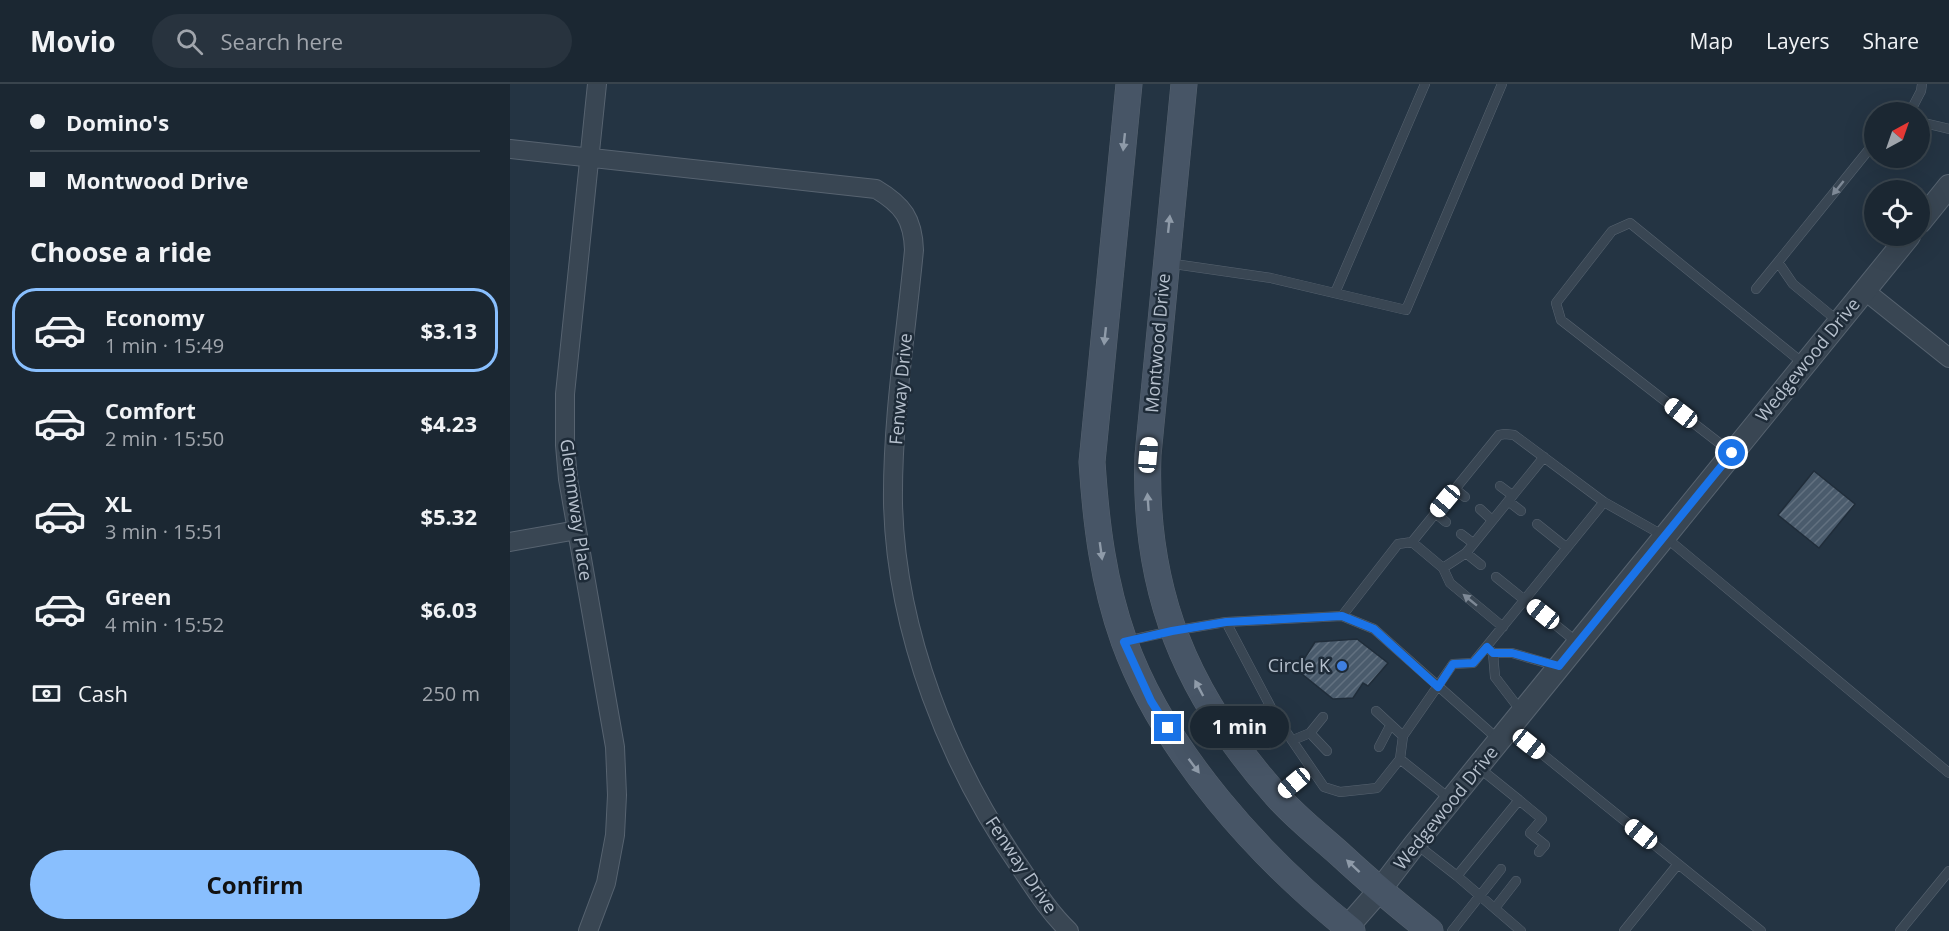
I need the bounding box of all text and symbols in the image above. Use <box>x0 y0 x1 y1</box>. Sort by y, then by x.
search box <box>152 14 572 68</box>
text: Movio <box>30 22 116 60</box>
icon: search <box>173 25 206 58</box>
text: Search here <box>221 26 343 56</box>
text: Map <box>1690 27 1733 55</box>
text: Layers <box>1766 27 1830 55</box>
text: Share <box>1863 27 1919 55</box>
north arrow <box>1864 102 1930 168</box>
map controls <box>1864 102 1930 246</box>
text: Domino's <box>66 107 169 137</box>
one-way arrow <box>1119 133 1129 152</box>
text: Montwood Drive <box>66 165 249 195</box>
one-way arrow <box>1832 180 1845 195</box>
button: locate <box>1864 180 1930 246</box>
one-way arrow <box>1164 215 1174 234</box>
text: Choose a ride <box>30 233 212 270</box>
street label: Montwood Drive <box>1139 272 1175 414</box>
street label: Wedgewood Drive <box>1750 292 1865 426</box>
text: Economy <box>105 302 204 332</box>
icon: car <box>33 303 87 357</box>
text: $3.13 <box>420 315 477 345</box>
one-way arrow <box>1100 327 1110 346</box>
text: 1 min · 15:49 <box>105 332 224 359</box>
street label: Fenway Drive <box>883 332 917 446</box>
text: Comfort <box>105 395 196 425</box>
car <box>1661 395 1701 431</box>
icon: car <box>33 396 87 450</box>
text: $4.23 <box>420 408 477 438</box>
text: 2 min · 15:50 <box>105 425 224 452</box>
car <box>1137 436 1159 474</box>
street label: Glemmway Place <box>555 437 599 582</box>
route start <box>1718 439 1745 466</box>
car <box>1427 481 1463 521</box>
text: XL <box>105 488 132 518</box>
icon: car <box>33 489 87 543</box>
one-way arrow <box>1143 493 1152 512</box>
text: $5.32 <box>420 501 477 531</box>
text: 3 min · 15:51 <box>105 518 224 545</box>
one-way arrow <box>1096 542 1105 561</box>
text: Green <box>105 581 171 611</box>
icon: car <box>33 582 87 636</box>
one-way arrow <box>1462 593 1478 606</box>
text: $6.03 <box>420 594 477 624</box>
car <box>1523 596 1563 632</box>
text: 4 min · 15:52 <box>105 611 224 638</box>
place label: Circle K <box>1268 653 1331 677</box>
marker: Circle K <box>1335 659 1349 673</box>
icon: cash <box>30 677 63 710</box>
text: Cash <box>78 678 128 708</box>
text: 250 m <box>422 680 480 707</box>
one-way arrow <box>1194 680 1204 697</box>
callout: 1 min <box>1189 707 1288 749</box>
text: 1 min <box>1212 713 1267 740</box>
route end <box>1154 714 1181 741</box>
car <box>1509 726 1549 762</box>
street label: Wedgewood Drive <box>1388 740 1503 874</box>
one-way arrow <box>1188 758 1200 774</box>
car <box>1274 765 1314 801</box>
street label: Fenway Drive <box>981 811 1063 918</box>
car <box>1621 816 1661 852</box>
button: Confirm <box>30 850 480 919</box>
one-way arrow <box>1346 860 1361 873</box>

